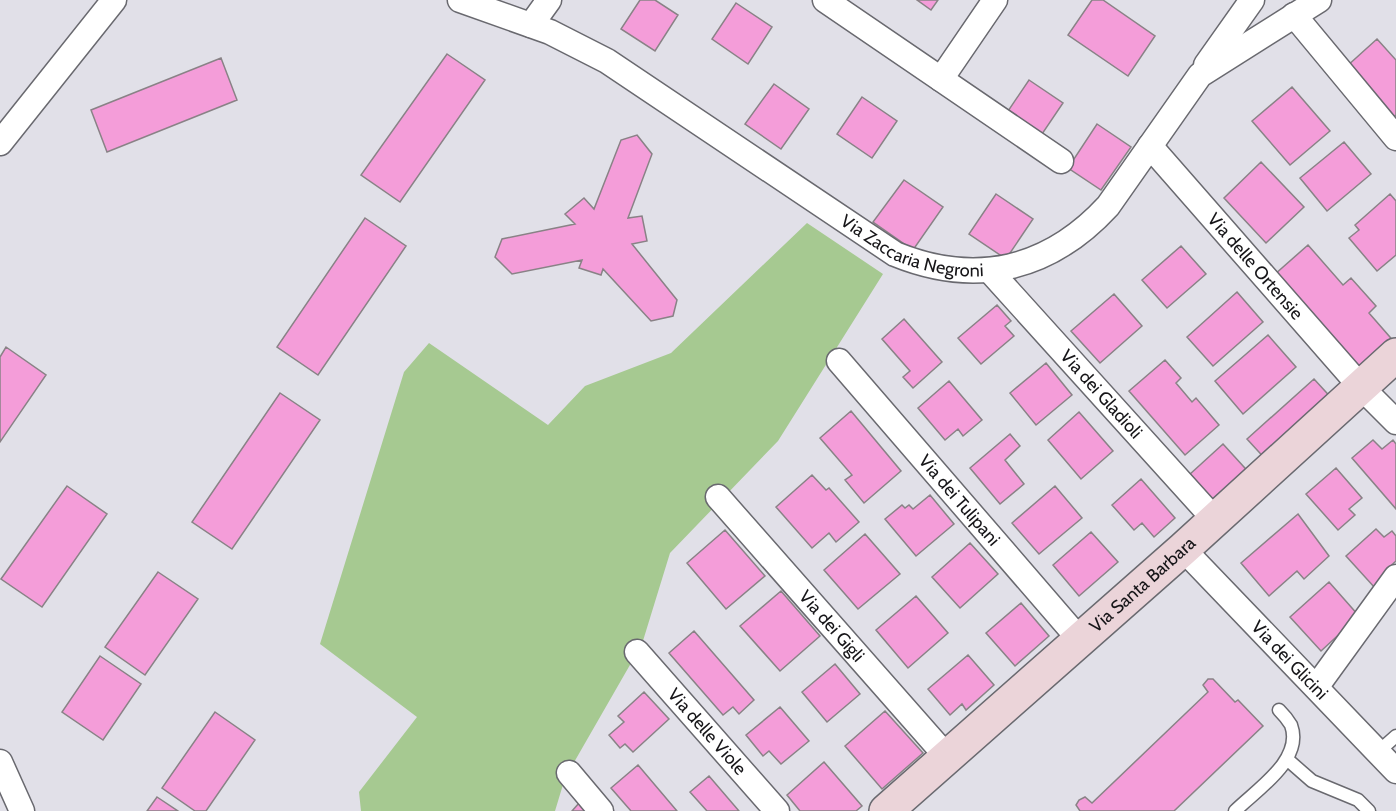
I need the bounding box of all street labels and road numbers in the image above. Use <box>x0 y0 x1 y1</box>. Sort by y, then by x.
street label: Via delle Ortensie <box>1203 209 1308 324</box>
street label: Via Zaccaria Negroni <box>837 210 984 281</box>
street label: Via dei Gladioli <box>1056 345 1147 443</box>
street label: Via dei Tulipani <box>914 450 1005 550</box>
street label: Via Santa Barbara <box>1085 532 1200 637</box>
street label: Via dei Gigli <box>794 586 869 666</box>
street label: Via dei Glicini <box>1247 616 1333 704</box>
street label: Via delle Viole <box>663 684 751 779</box>

